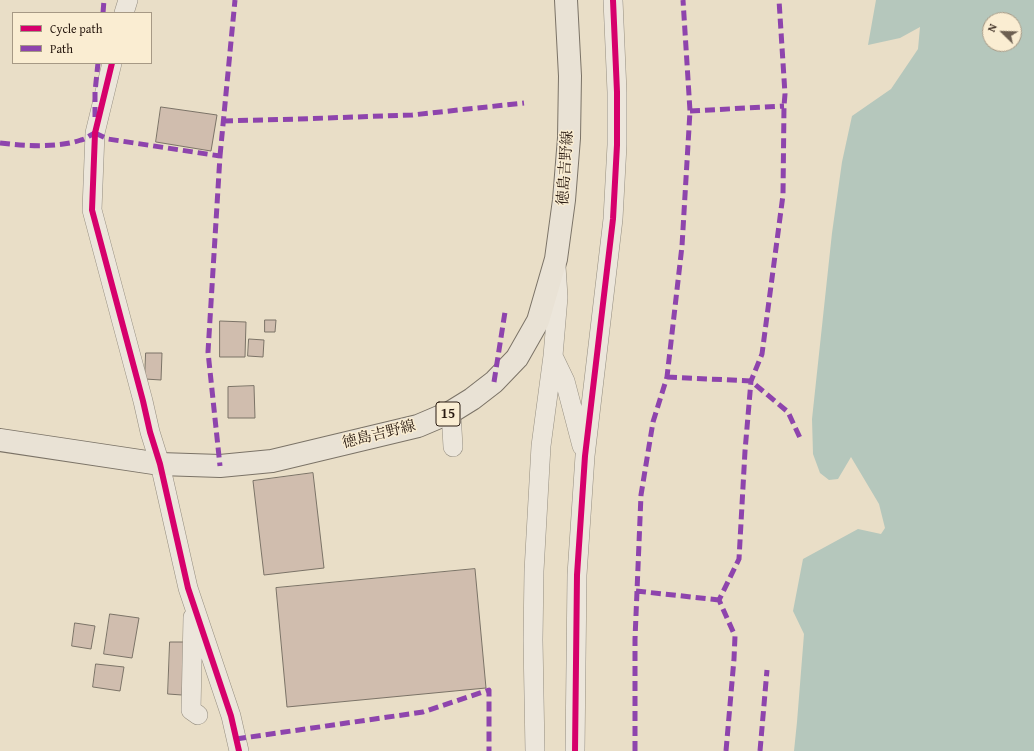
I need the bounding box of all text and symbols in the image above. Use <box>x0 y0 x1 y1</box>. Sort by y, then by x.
legend <box>12 12 152 64</box>
north arrow <box>982 12 1022 52</box>
text: Cycle path <box>50 20 102 37</box>
text: N <box>983 21 1001 34</box>
text: Path <box>50 40 73 57</box>
street label: 徳島吉野線 <box>554 130 578 206</box>
road number: 15 <box>436 402 460 426</box>
street label: 徳島吉野線 <box>340 417 418 453</box>

